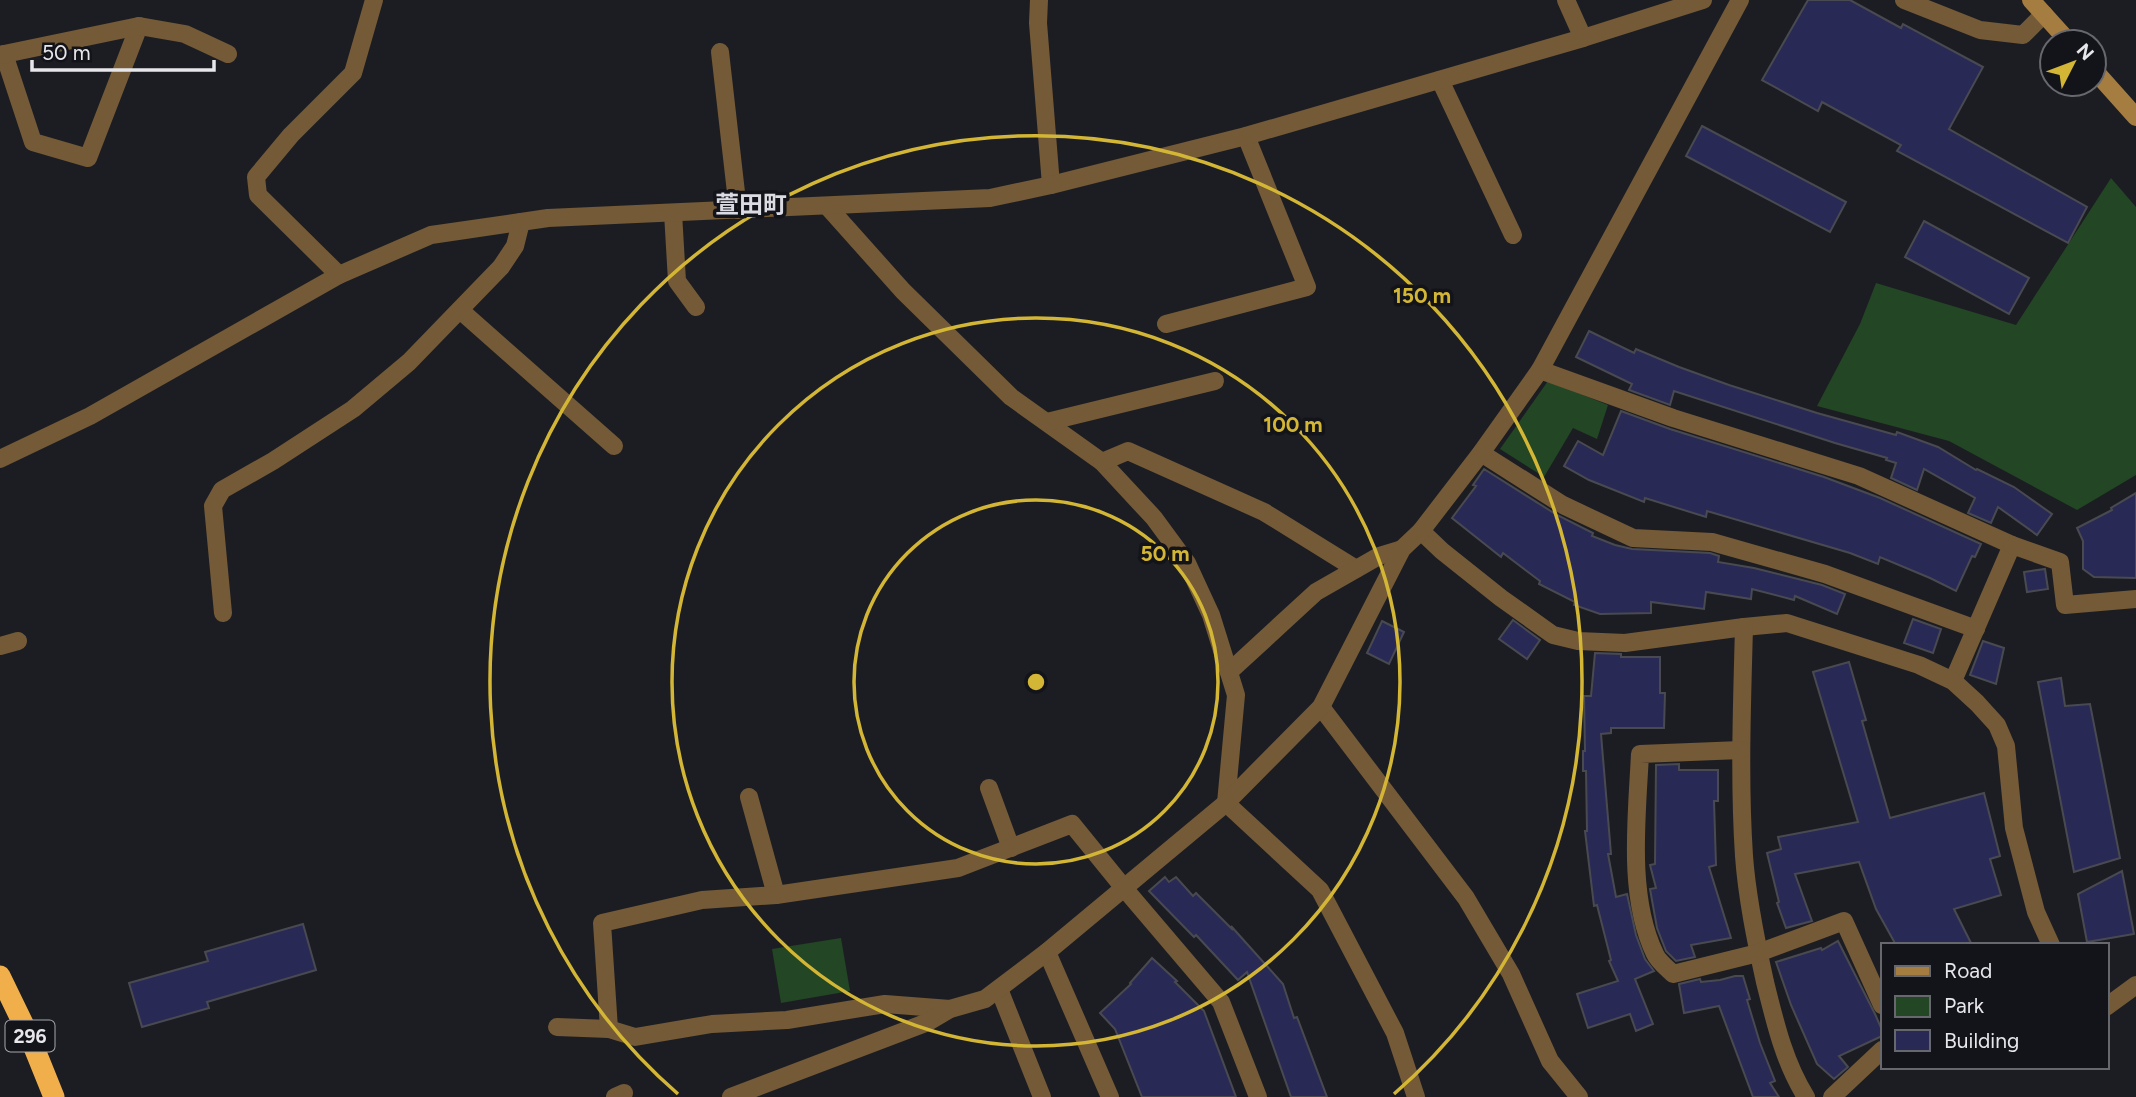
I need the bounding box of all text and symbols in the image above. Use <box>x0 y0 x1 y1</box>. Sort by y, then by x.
scale bar <box>32 28 214 72</box>
north arrow <box>2038 28 2108 98</box>
text: N <box>2072 39 2099 65</box>
text: 50 m <box>42 40 91 65</box>
district label: 萱田町 <box>715 190 787 219</box>
text: 150 m <box>1393 283 1451 308</box>
text: 100 m <box>1263 412 1323 437</box>
text: 50 m <box>1140 541 1190 566</box>
centre of rings <box>1024 670 1048 694</box>
legend <box>1881 943 2108 1069</box>
text: Road <box>1944 958 1992 983</box>
text: Park <box>1944 993 1985 1018</box>
road number: 296 <box>5 1020 54 1052</box>
text: Building <box>1944 1028 2019 1053</box>

